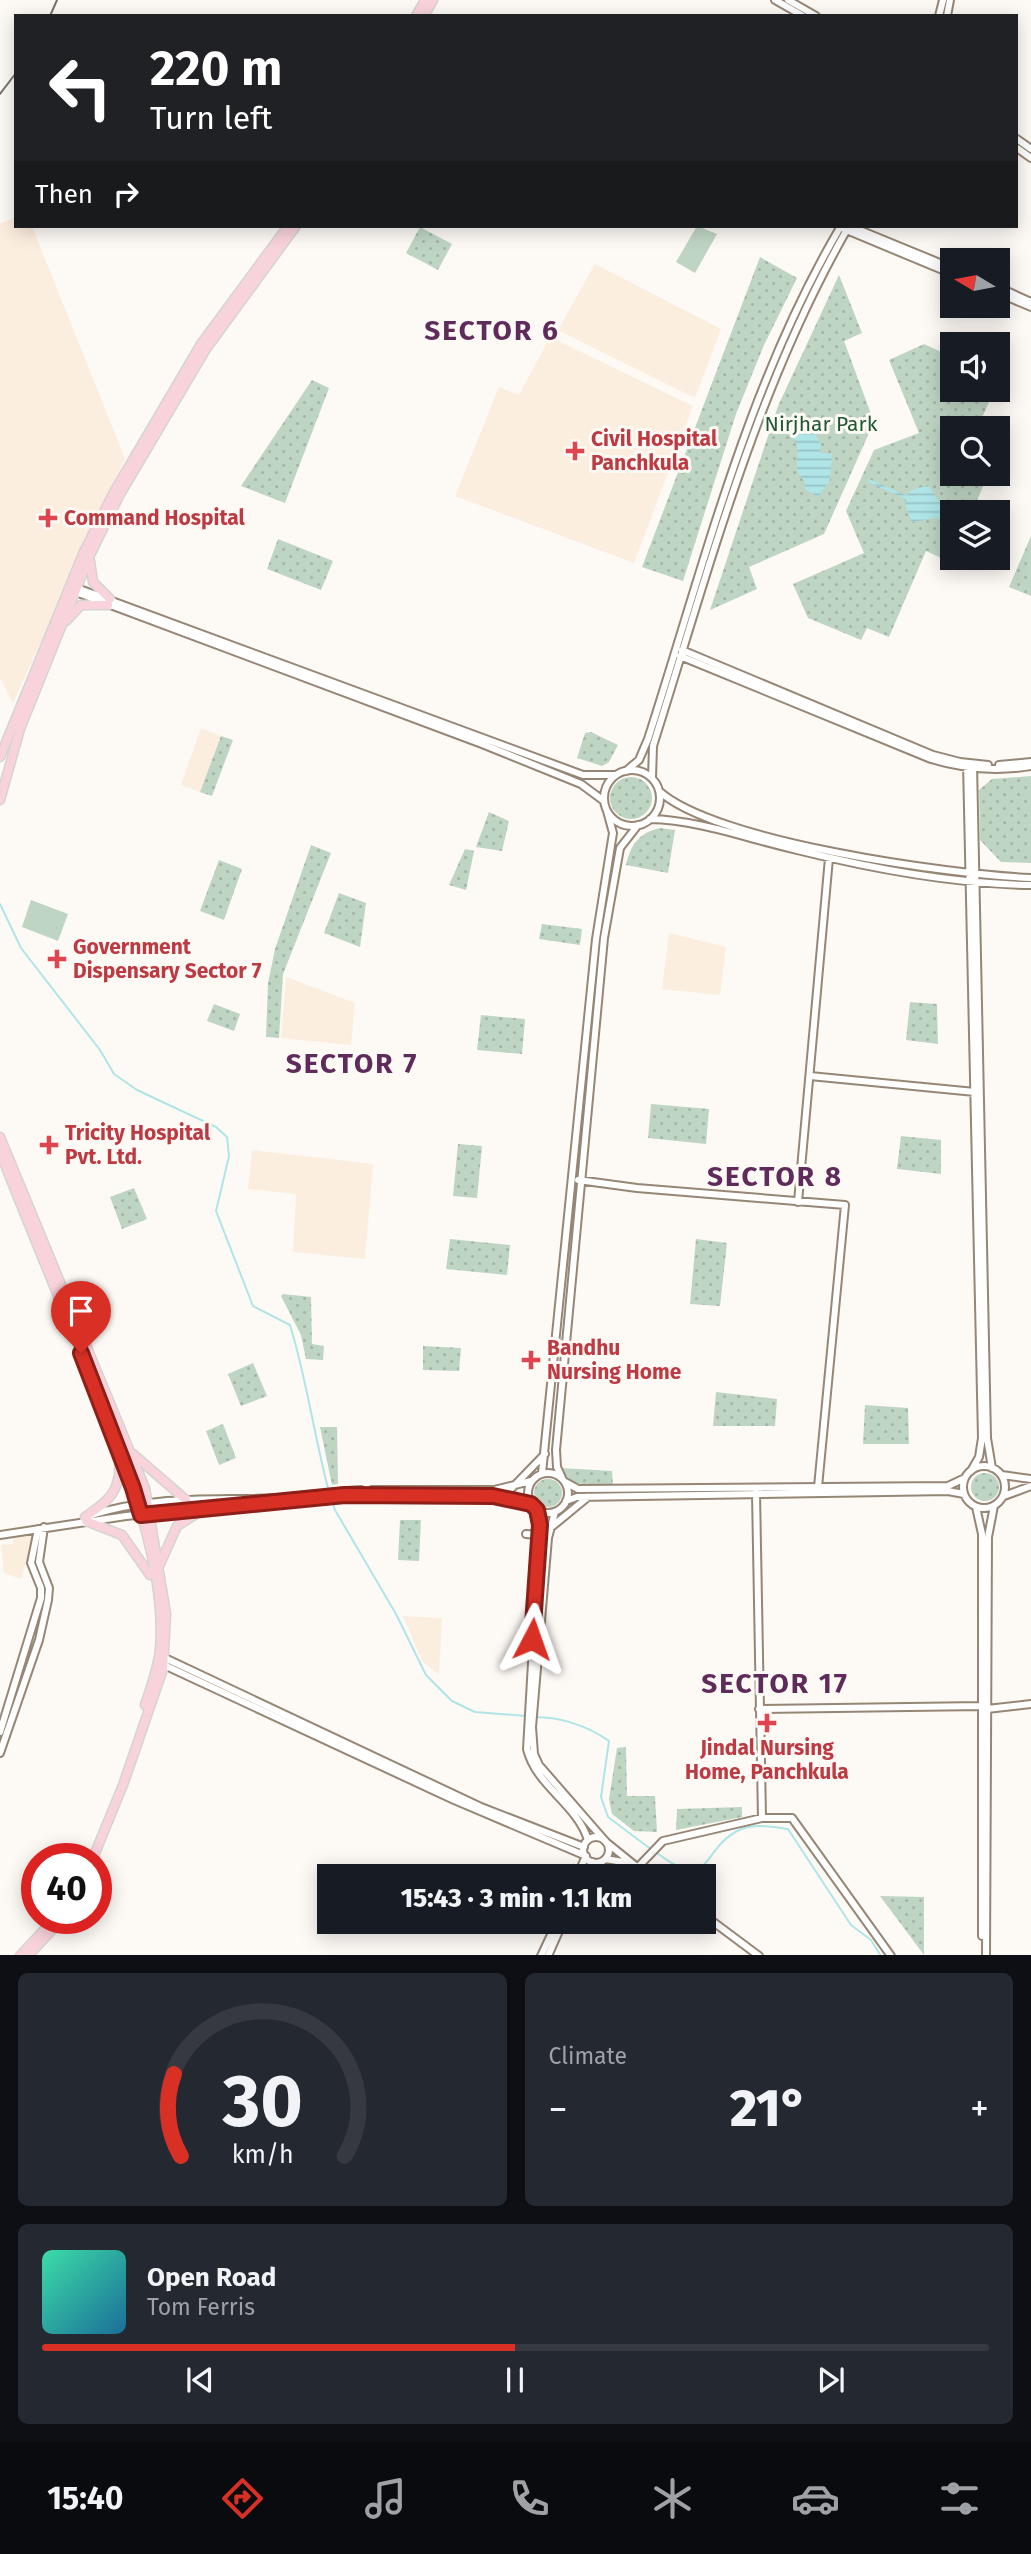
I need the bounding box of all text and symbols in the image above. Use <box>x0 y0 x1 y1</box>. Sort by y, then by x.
text: 220 m <box>150 39 282 98</box>
icon: left <box>35 42 126 133</box>
text: Turn left <box>150 99 272 137</box>
icon: right <box>107 175 145 213</box>
text: Then <box>35 179 93 210</box>
north arrow <box>940 248 1010 318</box>
map controls <box>940 248 1010 570</box>
district label: SECTOR 6 <box>424 314 560 347</box>
button: sound <box>940 332 1010 402</box>
park label: Nirjhar Park <box>765 411 878 437</box>
button: search <box>940 416 1010 486</box>
place label: Civil Hospital Panchkula <box>591 426 718 476</box>
marker: Civil Hospital Panchkula <box>565 441 585 461</box>
button: layers <box>940 500 1010 570</box>
place label: Command Hospital <box>64 505 246 531</box>
marker: Command Hospital <box>38 508 58 528</box>
place label: Government Dispensary Sector 7 <box>73 934 262 984</box>
marker: Government Dispensary Sector 7 <box>47 949 67 969</box>
district label: SECTOR 7 <box>286 1047 418 1080</box>
place label: Tricity Hospital Pvt. Ltd. <box>65 1120 211 1170</box>
marker: Tricity Hospital Pvt. Ltd. <box>39 1135 59 1155</box>
district label: SECTOR 8 <box>707 1160 843 1193</box>
pin <box>51 1281 111 1353</box>
icon: arrive <box>62 1292 100 1330</box>
place label: Bandhu Nursing Home <box>547 1335 682 1385</box>
marker: Bandhu Nursing Home <box>521 1350 541 1370</box>
position arrow <box>495 1602 569 1676</box>
district label: SECTOR 17 <box>701 1667 849 1700</box>
marker: Jindal Nursing Home, Panchkula <box>757 1713 777 1733</box>
place label: Jindal Nursing Home, Panchkula <box>685 1735 849 1785</box>
speed limit sign: 40 <box>21 1843 112 1934</box>
text: 15:43 · 3 min · 1.1 km <box>401 1883 632 1914</box>
text: Climate <box>549 2042 627 2070</box>
text: 30 <box>221 2058 302 2145</box>
text: 21° <box>730 2077 808 2140</box>
text: − <box>549 2086 568 2132</box>
text: + <box>970 2086 989 2132</box>
text: km/h <box>231 2139 293 2169</box>
text: Open Road <box>147 2262 276 2293</box>
text: Tom Ferris <box>147 2293 255 2321</box>
icon: previous <box>181 2361 219 2399</box>
icon: pause <box>496 2361 534 2399</box>
icon: next <box>812 2361 850 2399</box>
icon: directions <box>218 2474 267 2523</box>
icon: music <box>361 2474 410 2523</box>
icon: phone <box>505 2474 554 2523</box>
icon: climate <box>648 2474 697 2523</box>
icon: car <box>791 2474 840 2523</box>
icon: filters <box>935 2474 984 2523</box>
text: 15:40 <box>47 2479 124 2517</box>

